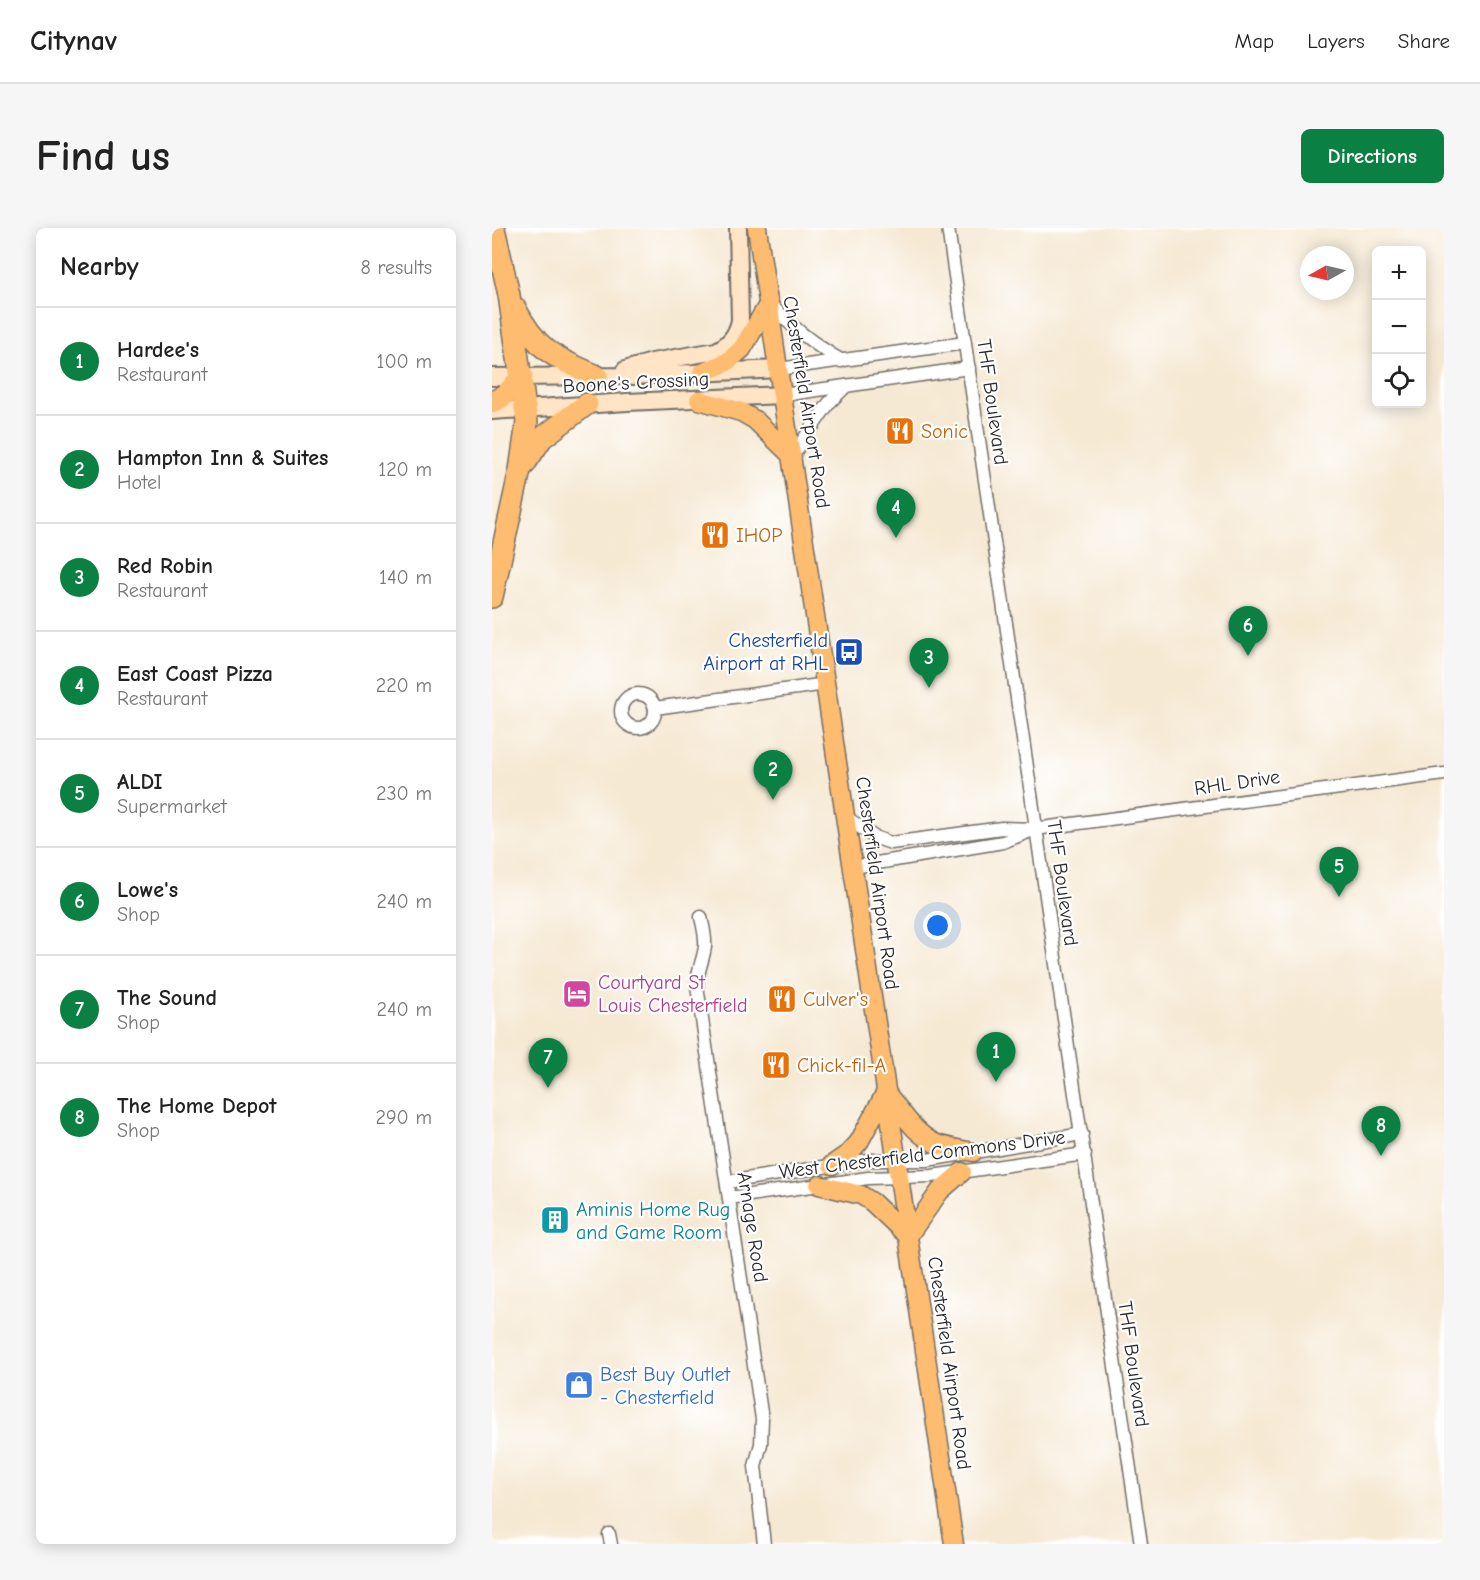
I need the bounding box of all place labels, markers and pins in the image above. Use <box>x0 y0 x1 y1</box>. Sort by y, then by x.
restaurant icon: Sonic <box>884 415 916 447</box>
place label: Sonic <box>921 420 968 443</box>
pin: 4 <box>876 488 916 538</box>
restaurant icon: IHOP <box>699 519 731 551</box>
place label: IHOP <box>736 524 782 547</box>
pin: 6 <box>1228 606 1268 656</box>
place label: Chesterfield Airport at RHL <box>703 629 828 675</box>
bus stop icon: Chesterfield Airport at RHL <box>833 636 865 668</box>
pin: 3 <box>910 638 948 688</box>
pin: 2 <box>754 750 792 800</box>
pin: 5 <box>1320 848 1358 897</box>
place label: Courtyard St Louis Chesterfield <box>598 971 748 1017</box>
hotel icon: Courtyard St Louis Chesterfield <box>561 978 593 1010</box>
restaurant icon: Culver's <box>766 983 798 1015</box>
place label: Culver's <box>803 988 868 1011</box>
pin: 1 <box>976 1032 1016 1082</box>
pin: 7 <box>528 1038 568 1088</box>
restaurant icon: Chick-fil-A <box>760 1049 792 1081</box>
place label: Chick-fil-A <box>797 1054 886 1077</box>
pin: 8 <box>1362 1106 1400 1156</box>
place label: Aminis Home Rug and Game Room <box>576 1198 730 1244</box>
building icon: Aminis Home Rug and Game Room <box>539 1204 571 1236</box>
place label: Best Buy Outlet - Chesterfield <box>600 1363 732 1409</box>
shop icon: Best Buy Outlet - Chesterfield <box>563 1369 595 1401</box>

